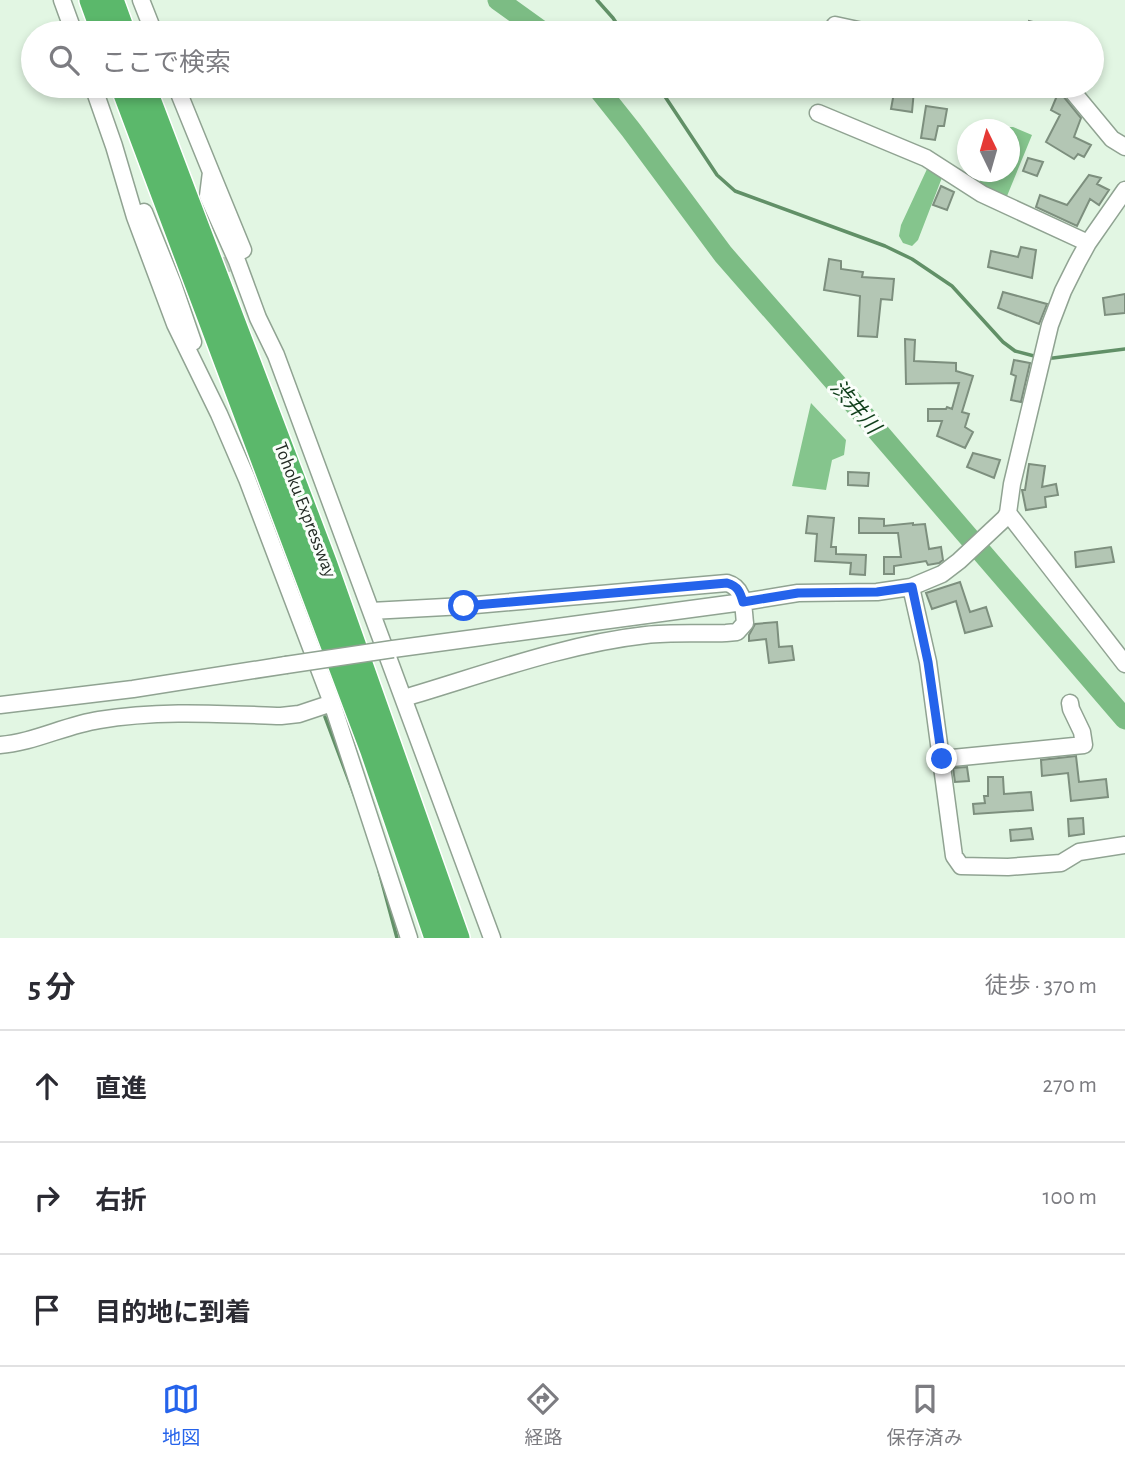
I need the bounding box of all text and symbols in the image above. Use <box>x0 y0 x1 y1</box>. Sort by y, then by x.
search box <box>21 21 1104 98</box>
icon: search <box>45 41 83 79</box>
text: ここで検索 <box>101 50 231 76</box>
north arrow <box>957 119 1020 182</box>
water label: 渋井川 <box>826 376 886 439</box>
street label: Tohoku Expressway <box>270 440 340 580</box>
route start <box>448 590 479 621</box>
route end <box>926 743 957 774</box>
text: 5 分 <box>28 973 76 1003</box>
text: 徒歩 · 370 m <box>985 975 1097 998</box>
icon: ahead <box>28 1067 66 1105</box>
text: 270 m <box>1043 1074 1097 1097</box>
text: 直進 <box>95 1076 147 1102</box>
icon: right <box>28 1179 66 1217</box>
text: 100 m <box>1043 1186 1097 1209</box>
text: 右折 <box>95 1188 147 1214</box>
icon: arrive <box>28 1291 66 1329</box>
text: 目的地に到着 <box>95 1300 251 1326</box>
tab: 地図 <box>162 1380 200 1450</box>
tab: 経路 <box>524 1380 563 1450</box>
tab: 保存済み <box>887 1380 963 1450</box>

